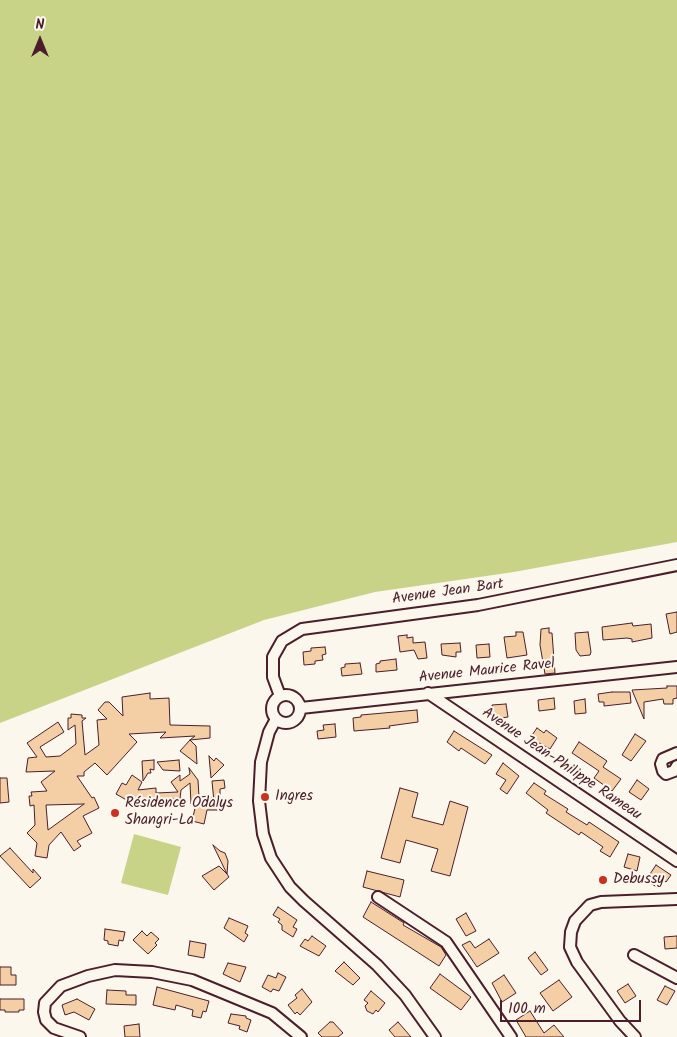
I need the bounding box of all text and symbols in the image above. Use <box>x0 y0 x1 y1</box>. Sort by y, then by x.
text: N <box>36 14 44 36</box>
north arrow <box>15 15 65 65</box>
street label: Avenue Jean Bart <box>391 576 505 610</box>
street label: Avenue Maurice Ravel <box>418 656 556 688</box>
street label: Avenue Jean-Philippe Rameau <box>478 705 644 825</box>
place label: Ingres <box>275 788 313 806</box>
marker: Ingres <box>259 791 271 803</box>
place label: Résidence Odalys Shangri-La <box>125 795 233 830</box>
marker: Résidence Odalys Shangri-La <box>109 807 121 819</box>
place label: Debussy <box>613 871 664 889</box>
marker: Debussy <box>597 874 609 886</box>
scale bar <box>502 990 643 1022</box>
text: 100 m <box>508 997 546 1021</box>

